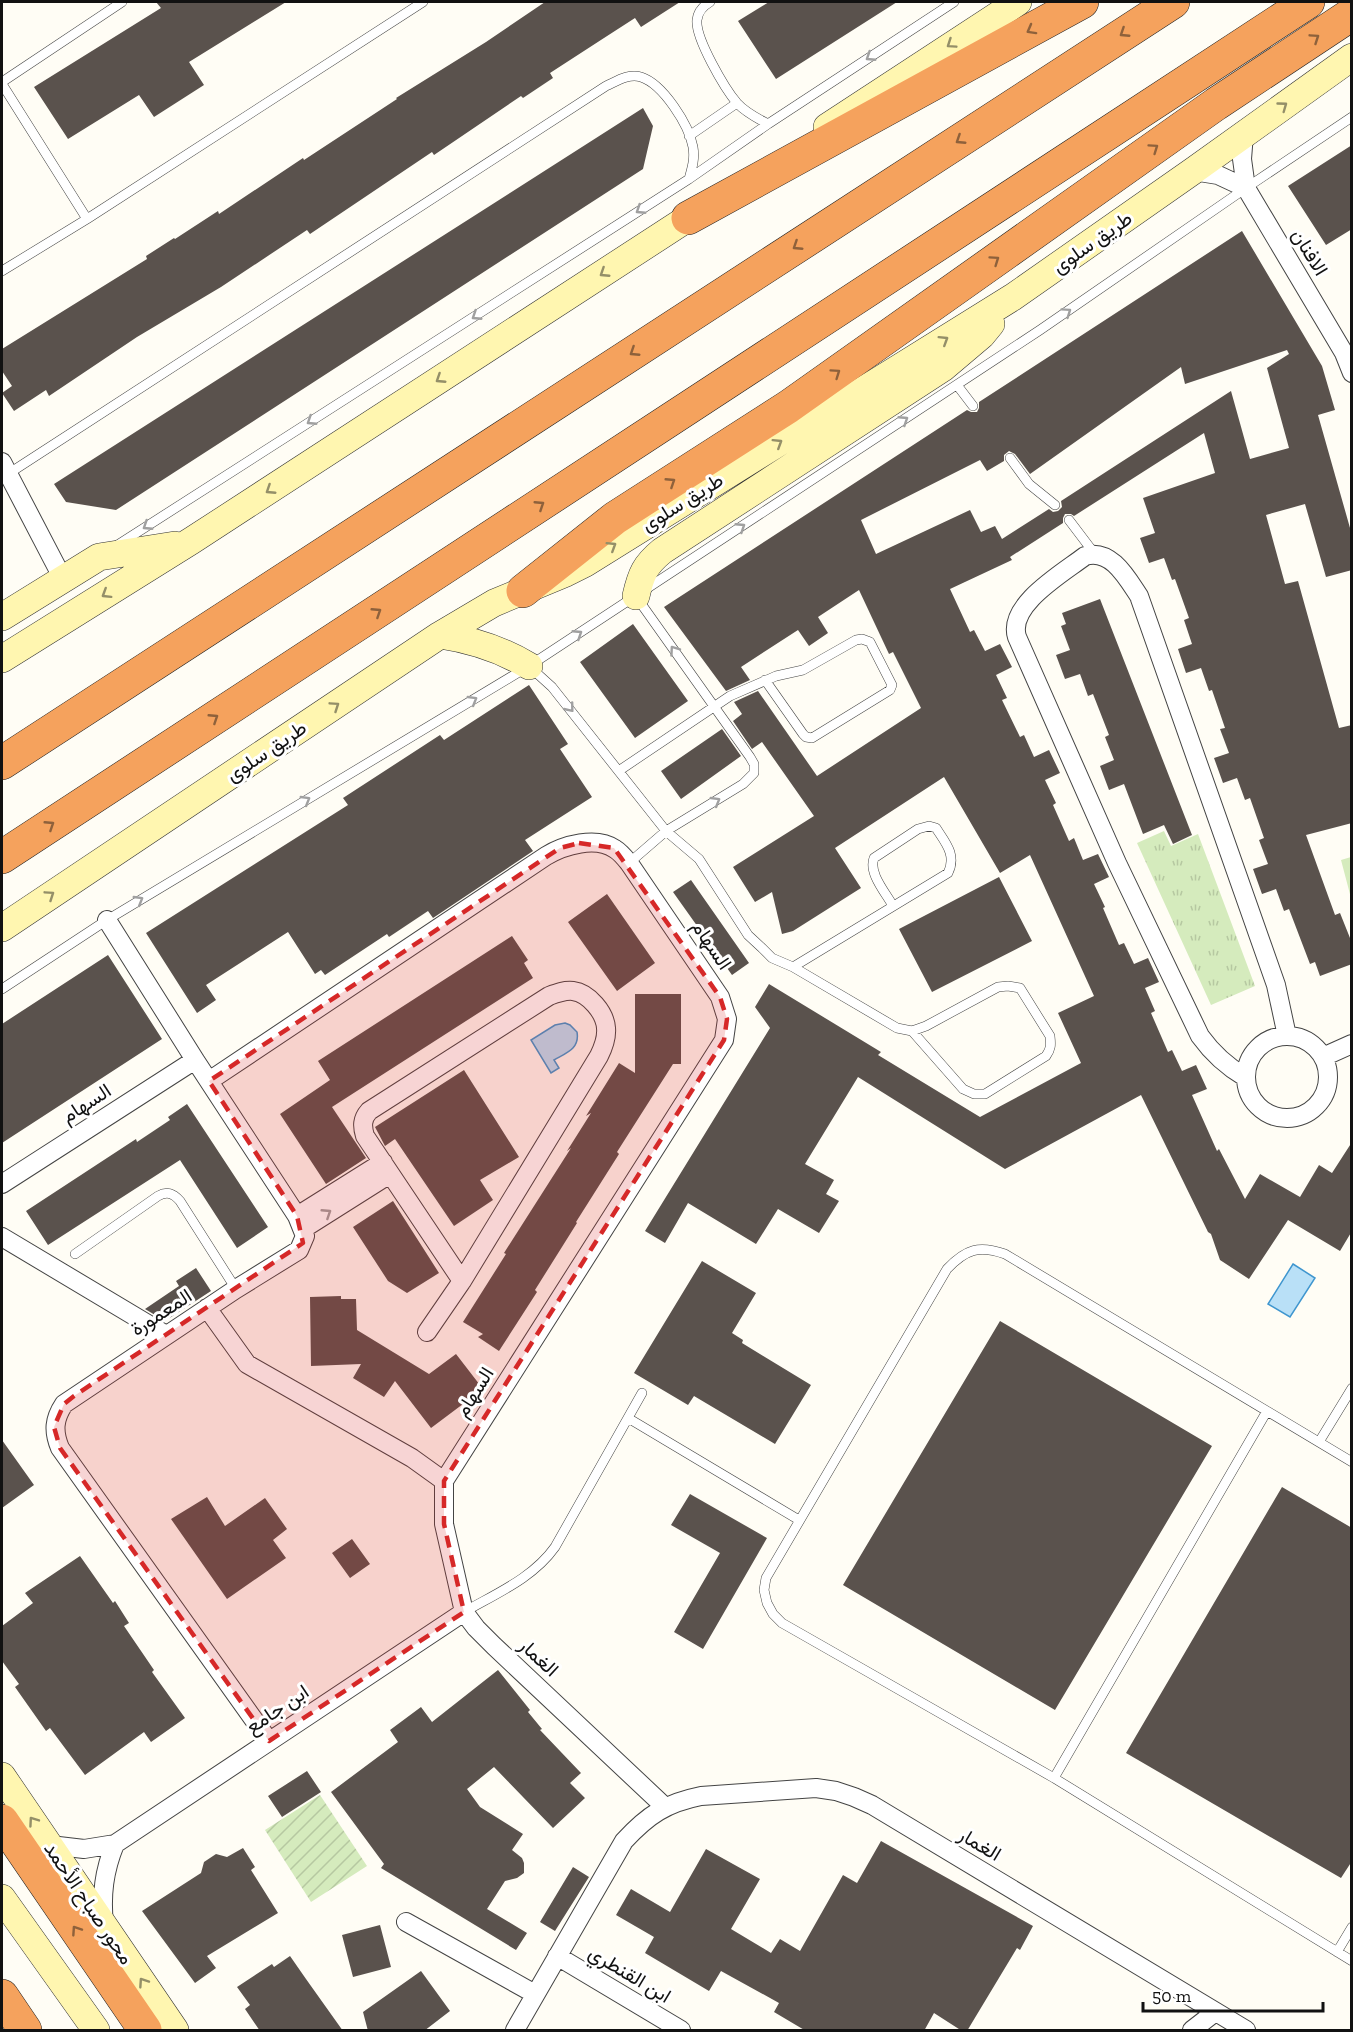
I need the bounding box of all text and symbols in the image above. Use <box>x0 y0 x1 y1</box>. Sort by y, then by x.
one-way arrow <box>1026 23 1037 34</box>
one-way arrow <box>1120 26 1130 38</box>
one-way arrow <box>1308 34 1319 45</box>
one-way arrow <box>947 37 958 48</box>
one-way arrow <box>866 49 877 60</box>
one-way arrow <box>1277 102 1288 113</box>
one-way arrow <box>956 132 967 143</box>
one-way arrow <box>1147 144 1158 155</box>
one-way arrow <box>636 203 646 215</box>
street label: طريق سلوى <box>1047 206 1137 279</box>
street label: الافنان <box>1287 224 1333 280</box>
one-way arrow <box>793 239 804 250</box>
one-way arrow <box>988 256 999 267</box>
one-way arrow <box>600 266 611 277</box>
one-way arrow <box>472 308 482 320</box>
one-way arrow <box>1060 308 1071 319</box>
one-way arrow <box>938 336 948 348</box>
one-way arrow <box>629 345 640 356</box>
one-way arrow <box>829 369 840 380</box>
one-way arrow <box>436 372 447 383</box>
one-way arrow <box>307 413 318 424</box>
one-way arrow <box>898 415 908 427</box>
one-way arrow <box>772 439 782 451</box>
street label: طريق سلوى <box>637 467 728 537</box>
one-way arrow <box>664 478 675 489</box>
one-way arrow <box>266 482 276 494</box>
one-way arrow <box>534 500 544 512</box>
one-way arrow <box>143 518 153 530</box>
one-way arrow <box>734 523 745 534</box>
one-way arrow <box>606 541 616 553</box>
one-way arrow <box>102 587 112 599</box>
one-way arrow <box>370 608 381 619</box>
one-way arrow <box>571 630 582 641</box>
one-way arrow <box>670 646 681 657</box>
one-way arrow <box>467 695 477 707</box>
one-way arrow <box>328 702 339 713</box>
one-way arrow <box>562 702 573 713</box>
one-way arrow <box>207 715 218 726</box>
street label: طريق سلوى <box>221 715 311 788</box>
one-way arrow <box>300 796 310 808</box>
one-way arrow <box>710 796 720 808</box>
one-way arrow <box>44 822 55 833</box>
one-way arrow <box>44 891 54 903</box>
one-way arrow <box>133 896 143 908</box>
street label: السهام <box>686 916 737 975</box>
street label: السهام <box>57 1078 116 1129</box>
one-way arrow <box>321 1209 331 1221</box>
street label: المعمورة <box>126 1283 197 1341</box>
street label: السهام <box>449 1363 499 1422</box>
street label: الغمار <box>513 1632 564 1682</box>
street label: ابن جامع <box>241 1679 314 1740</box>
one-way arrow <box>29 1816 40 1827</box>
street label: الغمار <box>953 1822 1006 1867</box>
street label: محور صباح الأحمد <box>37 1837 139 1970</box>
one-way arrow <box>72 1926 83 1937</box>
street label: ابن القنطري <box>582 1940 676 2012</box>
scale bar <box>1143 1975 1323 2013</box>
one-way arrow <box>138 1978 150 1988</box>
text: 50 m <box>1152 1985 1192 2007</box>

